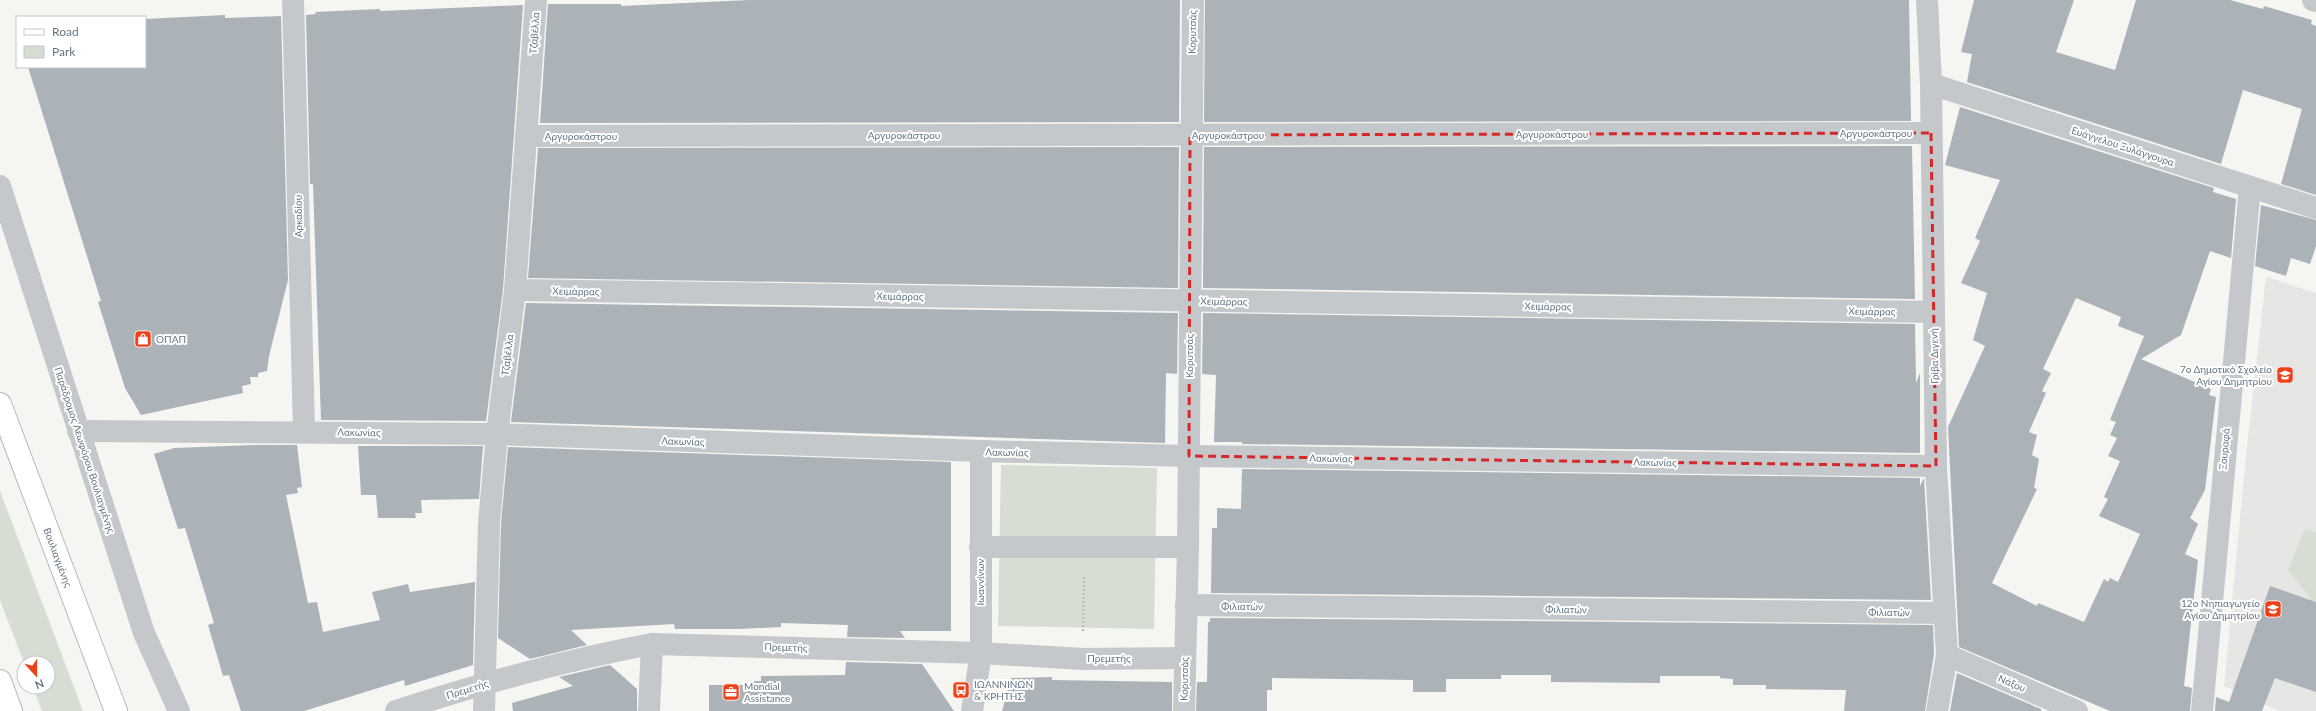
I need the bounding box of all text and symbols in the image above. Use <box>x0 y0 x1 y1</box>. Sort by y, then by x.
street label: Κορυτσάς <box>1186 10 1198 54</box>
street label: Τζαβέλλα <box>527 12 541 54</box>
legend <box>16 16 146 68</box>
text: Road <box>52 24 79 39</box>
text: Park <box>52 44 76 59</box>
street label: Ευάγγελου Ξυλάγγουρα <box>2070 124 2176 168</box>
street label: Αργυροκάστρου <box>1840 127 1912 139</box>
street label: Αργυροκάστρου <box>1516 128 1588 140</box>
street label: Αργυροκάστρου <box>868 129 940 141</box>
street label: Αργυροκάστρου <box>1192 129 1264 141</box>
street label: Αργυροκάστρου <box>545 130 617 142</box>
street label: Αρκαδίου <box>292 195 304 237</box>
street label: Χειμάρρας <box>552 285 600 297</box>
street label: Χειμάρρας <box>876 290 924 302</box>
street label: Χειμάρρας <box>1200 295 1248 307</box>
street label: Χειμάρρας <box>1524 300 1572 312</box>
street label: Χειμάρρας <box>1848 305 1896 317</box>
street label: Γρίβα Διγενή <box>1928 328 1940 384</box>
shop icon: ΟΠΑΠ <box>133 329 153 349</box>
place label: ΟΠΑΠ <box>156 333 186 345</box>
street label: Τζαβέλλα <box>498 333 516 377</box>
street label: Κορυτσάς <box>1183 334 1195 378</box>
place label: 7ο Δημοτικό Σχολείο Αγίου Δημητρίου <box>2180 363 2272 387</box>
street label: Παράδρομος Λεωφόρου Βουλιαγμένης <box>52 365 118 535</box>
school or university icon: 7ο Δημοτικό Σχολείο Αγίου Δημητρίου <box>2275 365 2295 385</box>
street label: Λακωνίας <box>337 426 381 438</box>
street label: Ξουραφά <box>2216 427 2232 470</box>
street label: Λακωνίας <box>661 434 705 448</box>
street label: Λακωνίας <box>985 446 1029 458</box>
street label: Λακωνίας <box>1309 452 1353 464</box>
street label: Λακωνίας <box>1633 456 1677 468</box>
street label: Βουλιαγμένης <box>41 526 75 589</box>
street label: Ιωαννίνων <box>974 559 986 605</box>
place label: 12ο Νηπιαγωγείο Αγίου Δημητρίου <box>2181 597 2260 621</box>
school or university icon: 12ο Νηπιαγωγείο Αγίου Δημητρίου <box>2263 599 2283 619</box>
street label: Φιλιατών <box>1221 600 1263 612</box>
street label: Φιλιατών <box>1545 603 1587 615</box>
street label: Φιλιατών <box>1868 606 1910 618</box>
street label: Πρεμετής <box>764 640 808 654</box>
street label: Πρεμετής <box>1087 652 1131 664</box>
north arrow <box>16 655 56 695</box>
street label: Κορυτσάς <box>1178 657 1190 701</box>
street label: Νάξου <box>1997 672 2027 694</box>
text: N <box>33 677 46 692</box>
street label: Πρεμετής <box>445 677 490 701</box>
place label: ΙΩΑΝΝΙΝΩΝ & ΚΡΗΤΗΣ <box>974 678 1033 702</box>
place label: Mondial Assistance <box>744 680 790 704</box>
bus stop icon: ΙΩΑΝΝΙΝΩΝ & ΚΡΗΤΗΣ <box>951 680 971 700</box>
office icon: Mondial Assistance <box>721 682 741 702</box>

